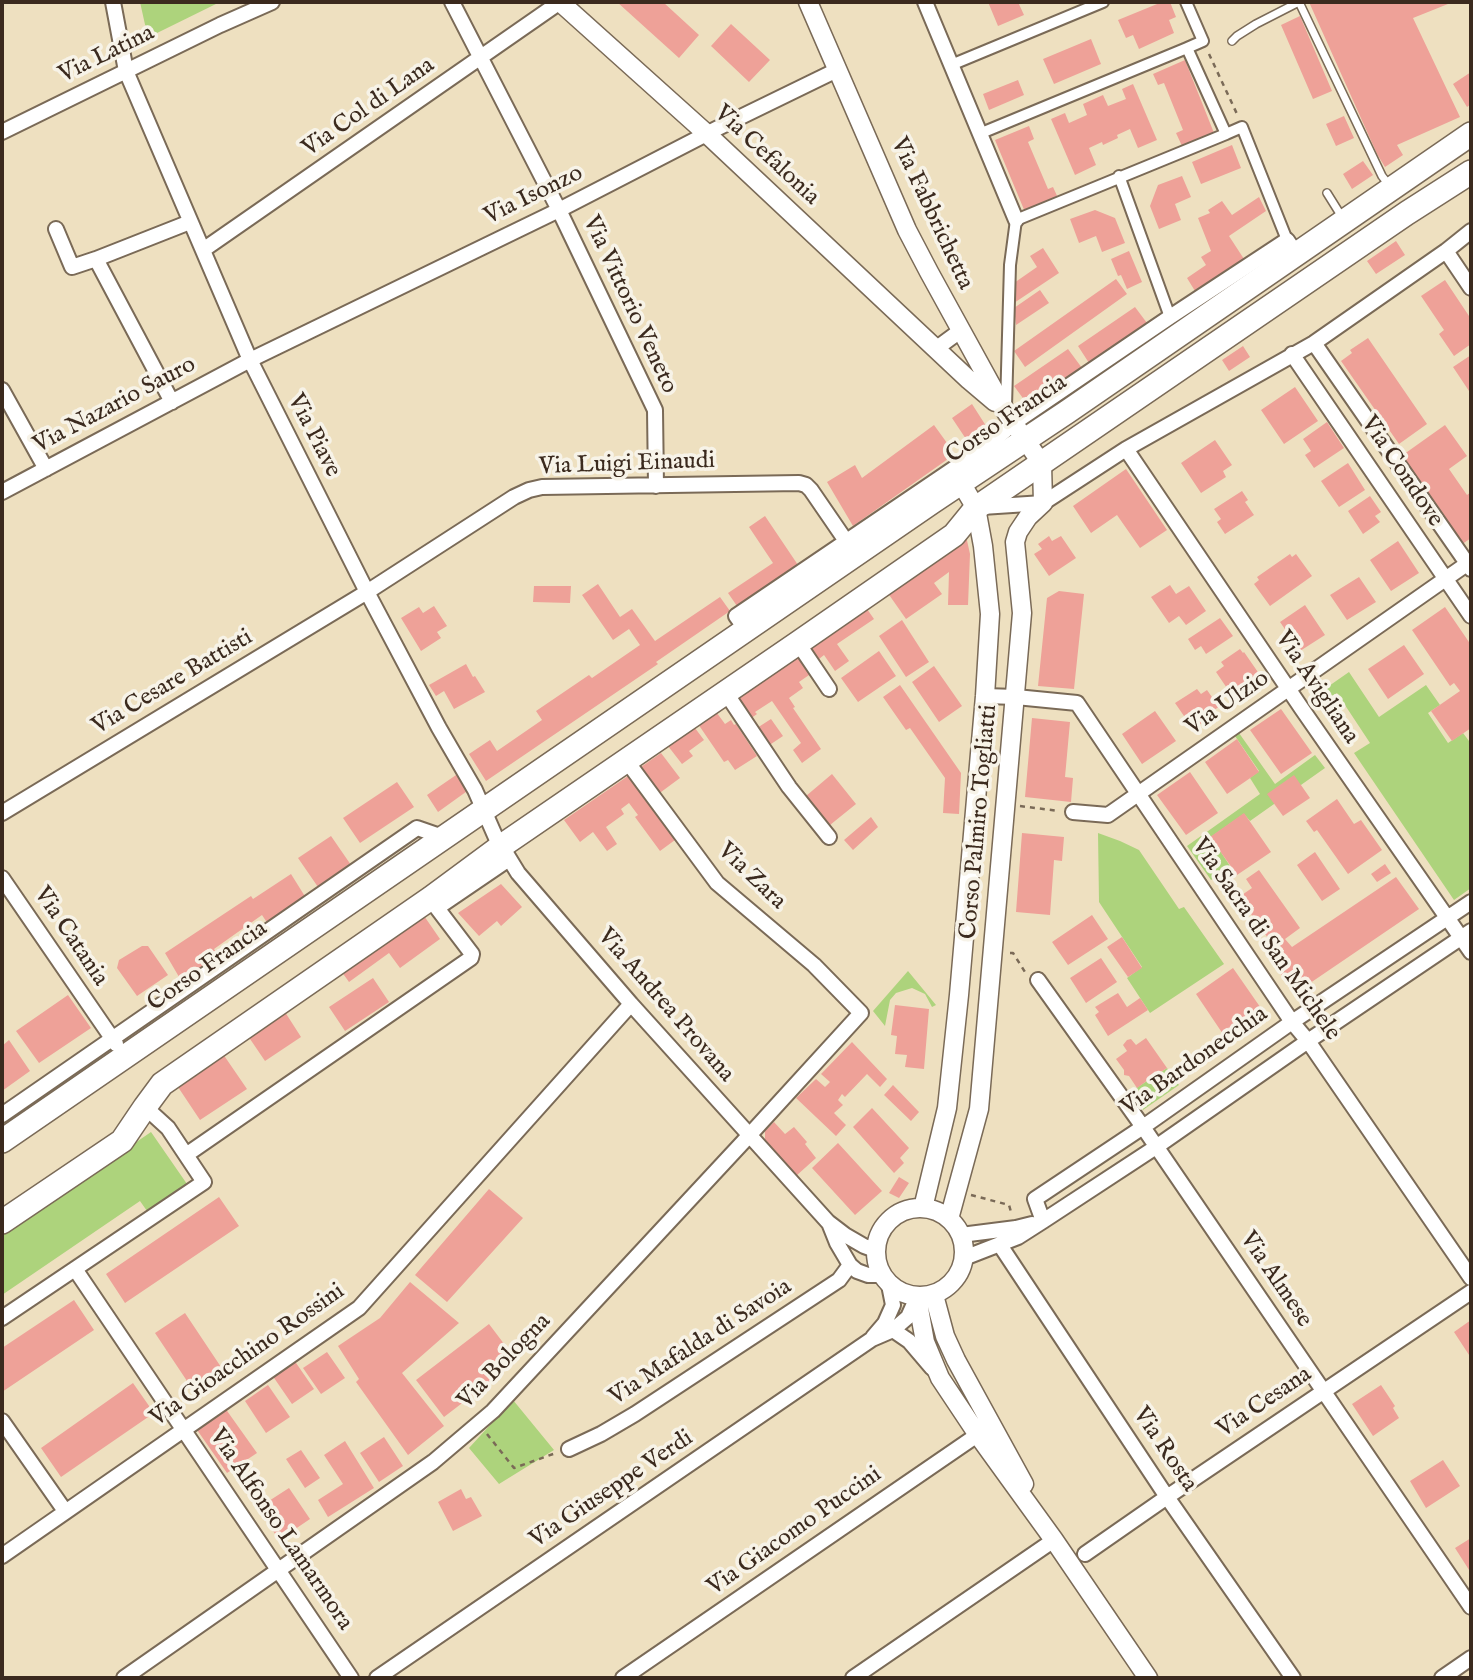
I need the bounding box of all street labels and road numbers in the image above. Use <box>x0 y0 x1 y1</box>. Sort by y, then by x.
street label: Via Latina <box>54 19 160 91</box>
street label: Via Col di Lana <box>297 52 441 164</box>
street label: Via Cefalonia <box>707 100 825 212</box>
street label: Via Fabbrichetta <box>883 133 979 295</box>
street label: Via Isonzo <box>480 160 588 232</box>
street label: Via Vittorio Veneto <box>575 212 683 398</box>
street label: Via Nazario Sauro <box>29 351 201 461</box>
street label: Corso Francia <box>941 369 1073 471</box>
street label: Via Piave <box>280 390 346 482</box>
street label: Via Condove <box>1353 411 1449 533</box>
street label: Via Luigi Einaudi <box>538 448 716 482</box>
street label: Via Cesare Battisti <box>88 624 258 742</box>
street label: Via Avigliana <box>1268 626 1364 750</box>
street label: Via Ulzio <box>1181 665 1275 743</box>
street label: Corso Palmiro Togliatti <box>955 703 1005 941</box>
street label: Via Sacra di San Michele <box>1184 833 1346 1047</box>
street label: Via Zara <box>711 837 791 917</box>
street label: Via Catania <box>26 882 114 992</box>
street label: Corso Francia <box>143 915 273 1019</box>
street label: Via Andrea Provana <box>590 923 740 1089</box>
street label: Via Bardonecchia <box>1116 1001 1274 1123</box>
street label: Via Almese <box>1232 1227 1318 1333</box>
street label: Via Mafalda di Savoia <box>604 1273 798 1413</box>
street label: Via Gioacchino Rossini <box>145 1278 351 1434</box>
street label: Via Bologna <box>452 1308 558 1416</box>
street label: Via Cesana <box>1212 1361 1318 1445</box>
street label: Via Rosta <box>1125 1402 1203 1498</box>
street label: Via Alfonso Lamarmora <box>202 1424 358 1636</box>
street label: Via Giuseppe Verdi <box>525 1425 699 1555</box>
street label: Via Giacomo Puccini <box>702 1461 888 1603</box>

